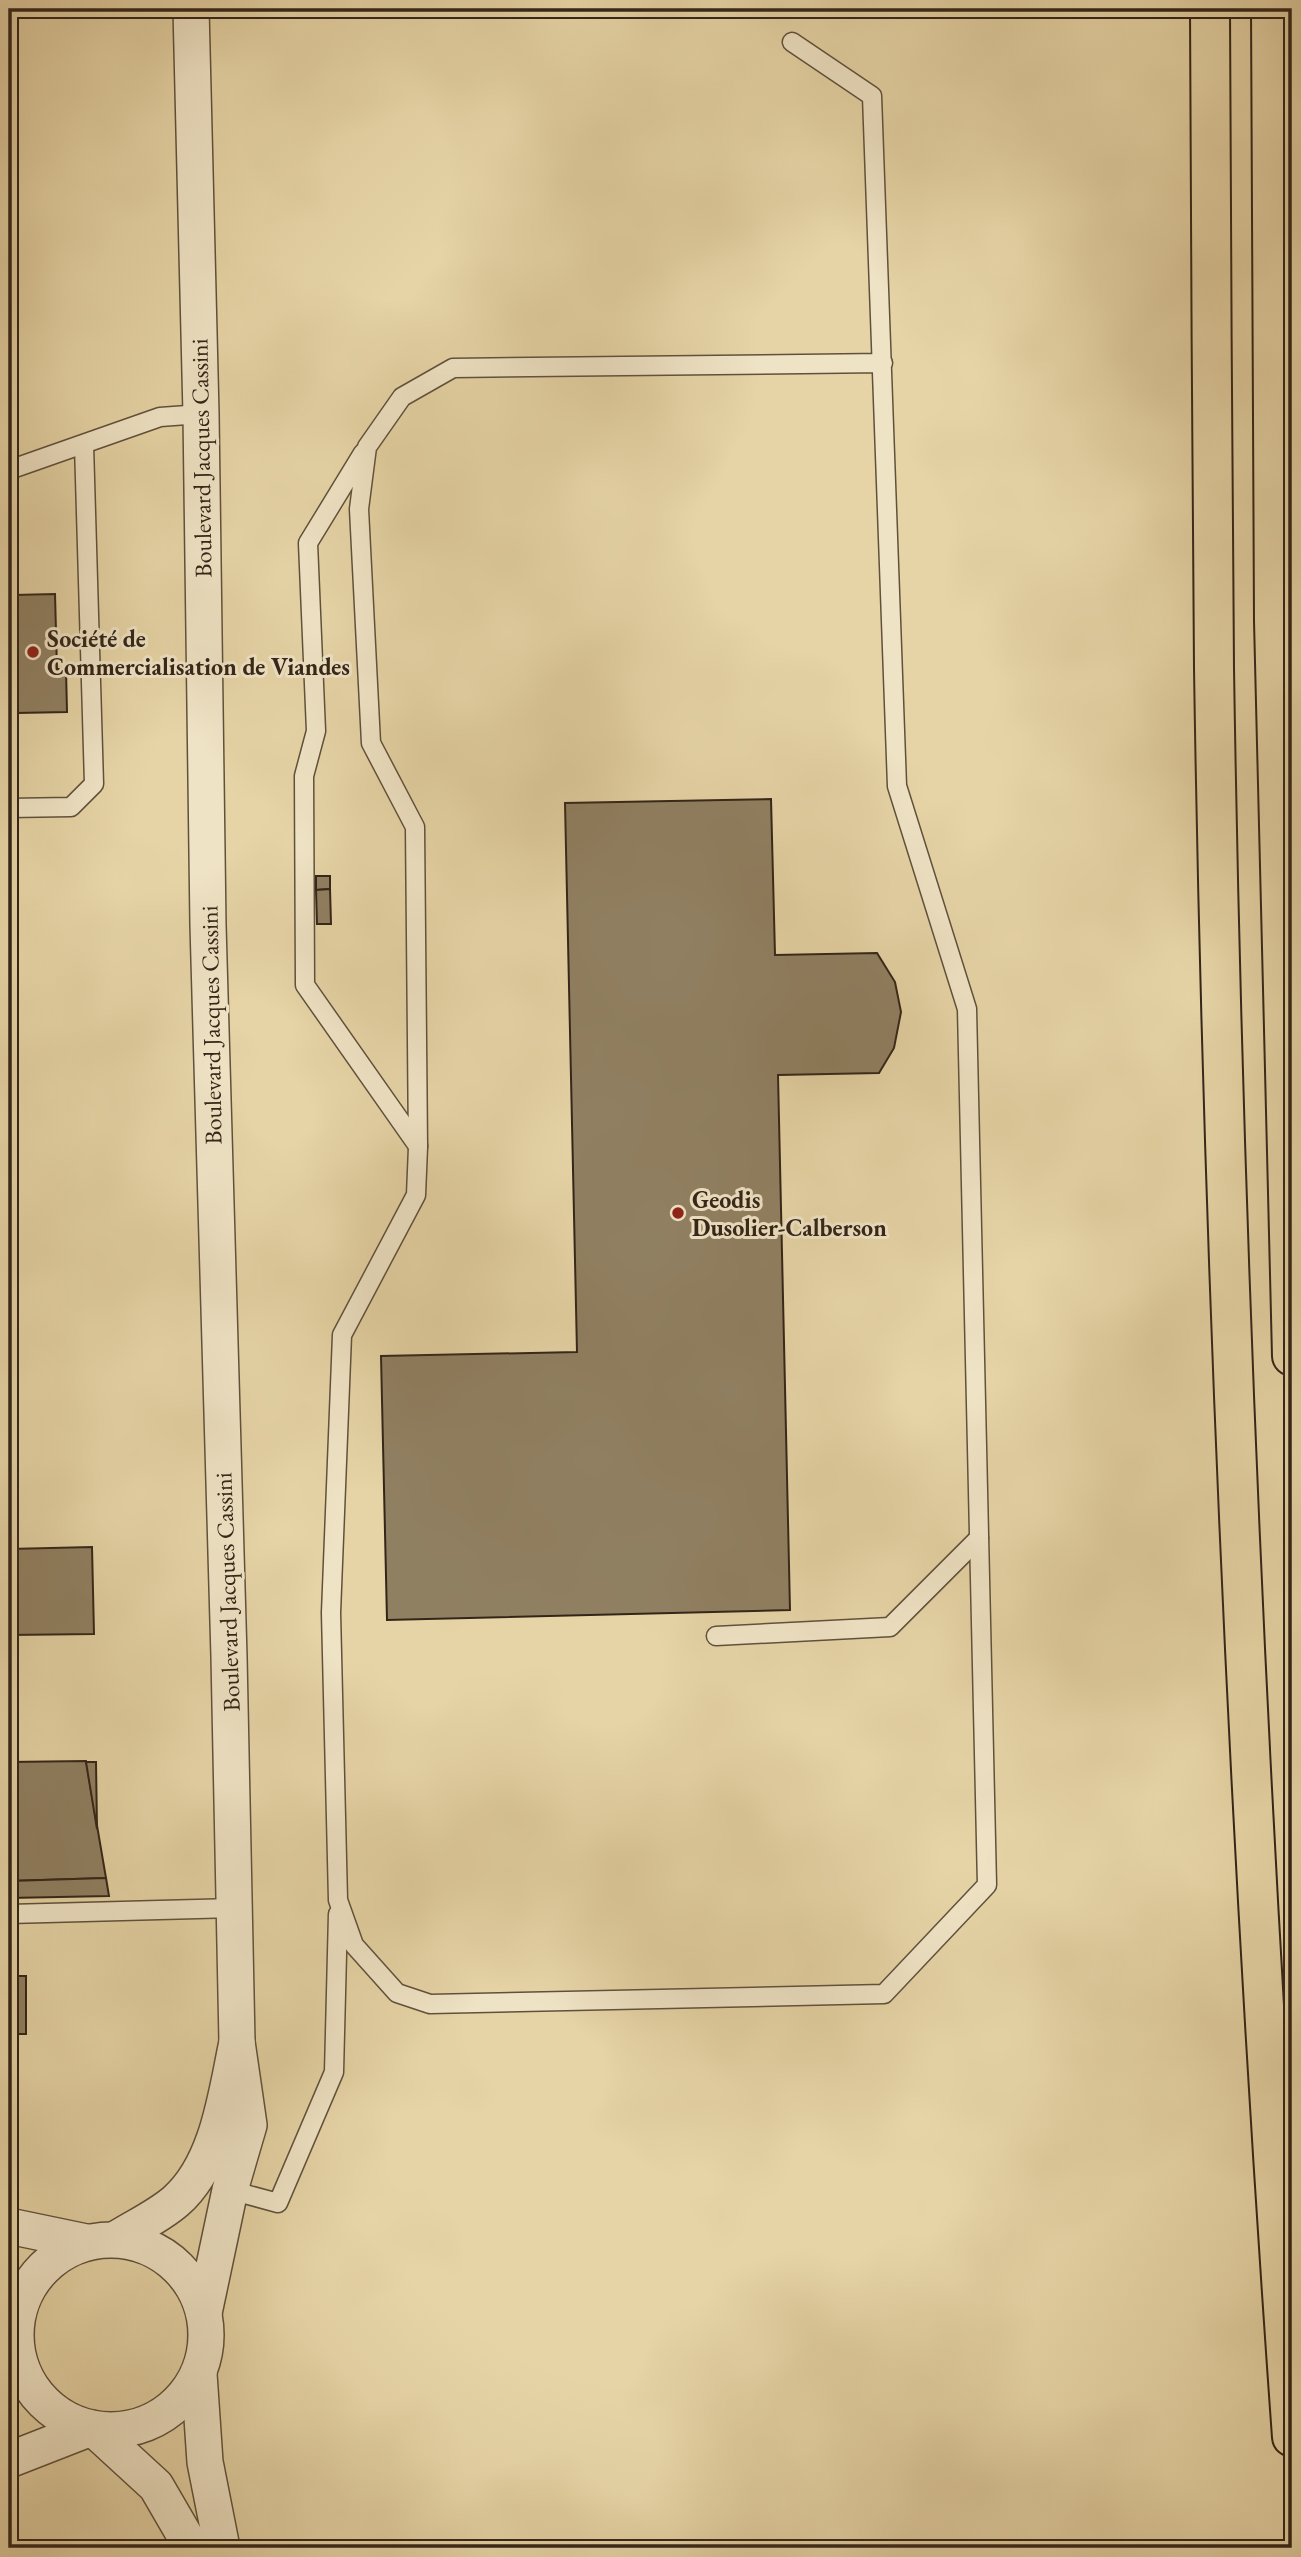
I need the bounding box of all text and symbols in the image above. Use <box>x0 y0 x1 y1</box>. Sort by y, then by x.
street label: Boulevard Jacques Cassini <box>183 338 219 578</box>
place label: Société de Commercialisation de Viandes <box>47 623 350 682</box>
marker: Société de Commercialisation de Viandes <box>25 644 41 660</box>
street label: Boulevard Jacques Cassini <box>193 905 229 1145</box>
place label: Geodis Dusolier-Calberson <box>692 1184 887 1243</box>
marker: Geodis Dusolier-Calberson <box>670 1205 686 1221</box>
street label: Boulevard Jacques Cassini <box>207 1472 247 1712</box>

